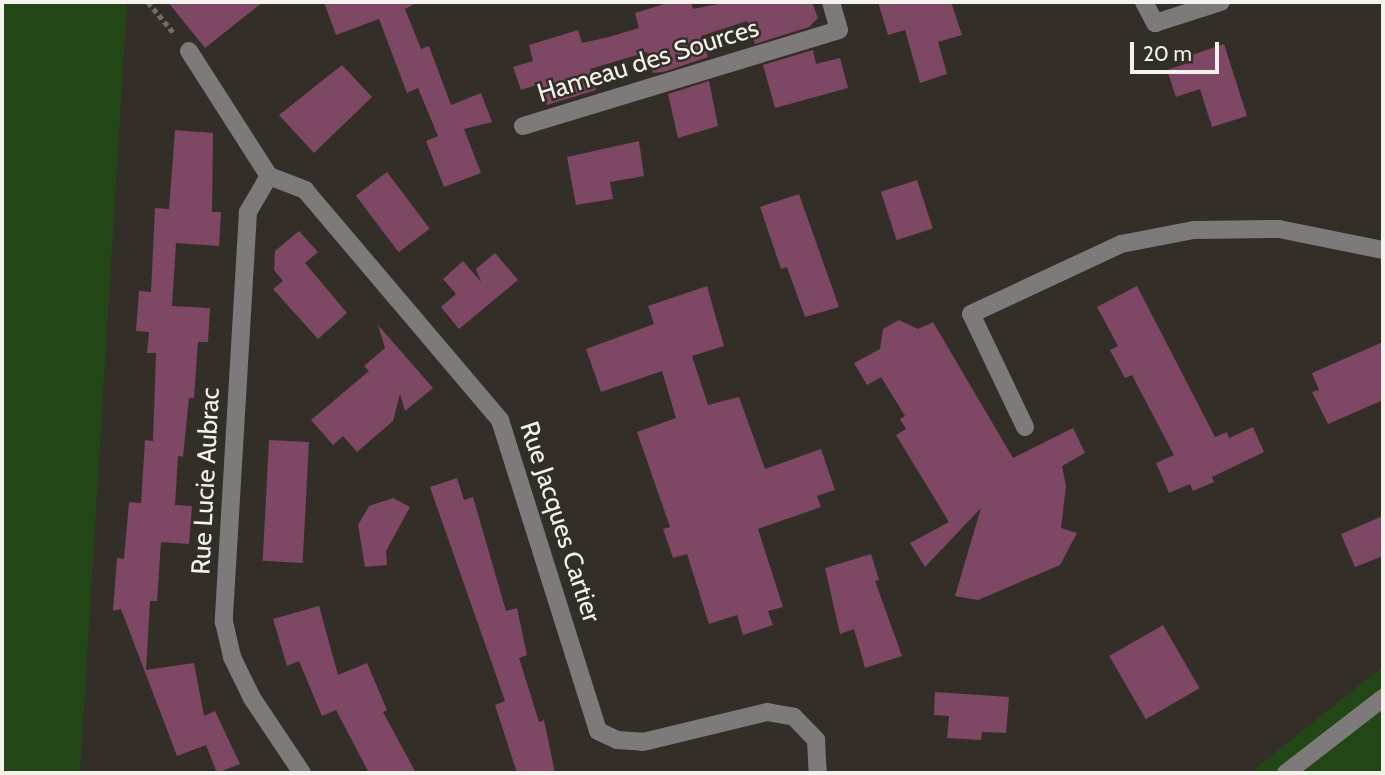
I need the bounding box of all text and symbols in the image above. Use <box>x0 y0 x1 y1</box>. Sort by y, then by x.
street label: Hameau des Sources <box>534 13 762 109</box>
scale bar <box>1133 28 1222 72</box>
text: 20 m <box>1143 41 1192 66</box>
street label: Rue Lucie Aubrac <box>186 387 226 575</box>
street label: Rue Jacques Cartier <box>513 418 607 626</box>

